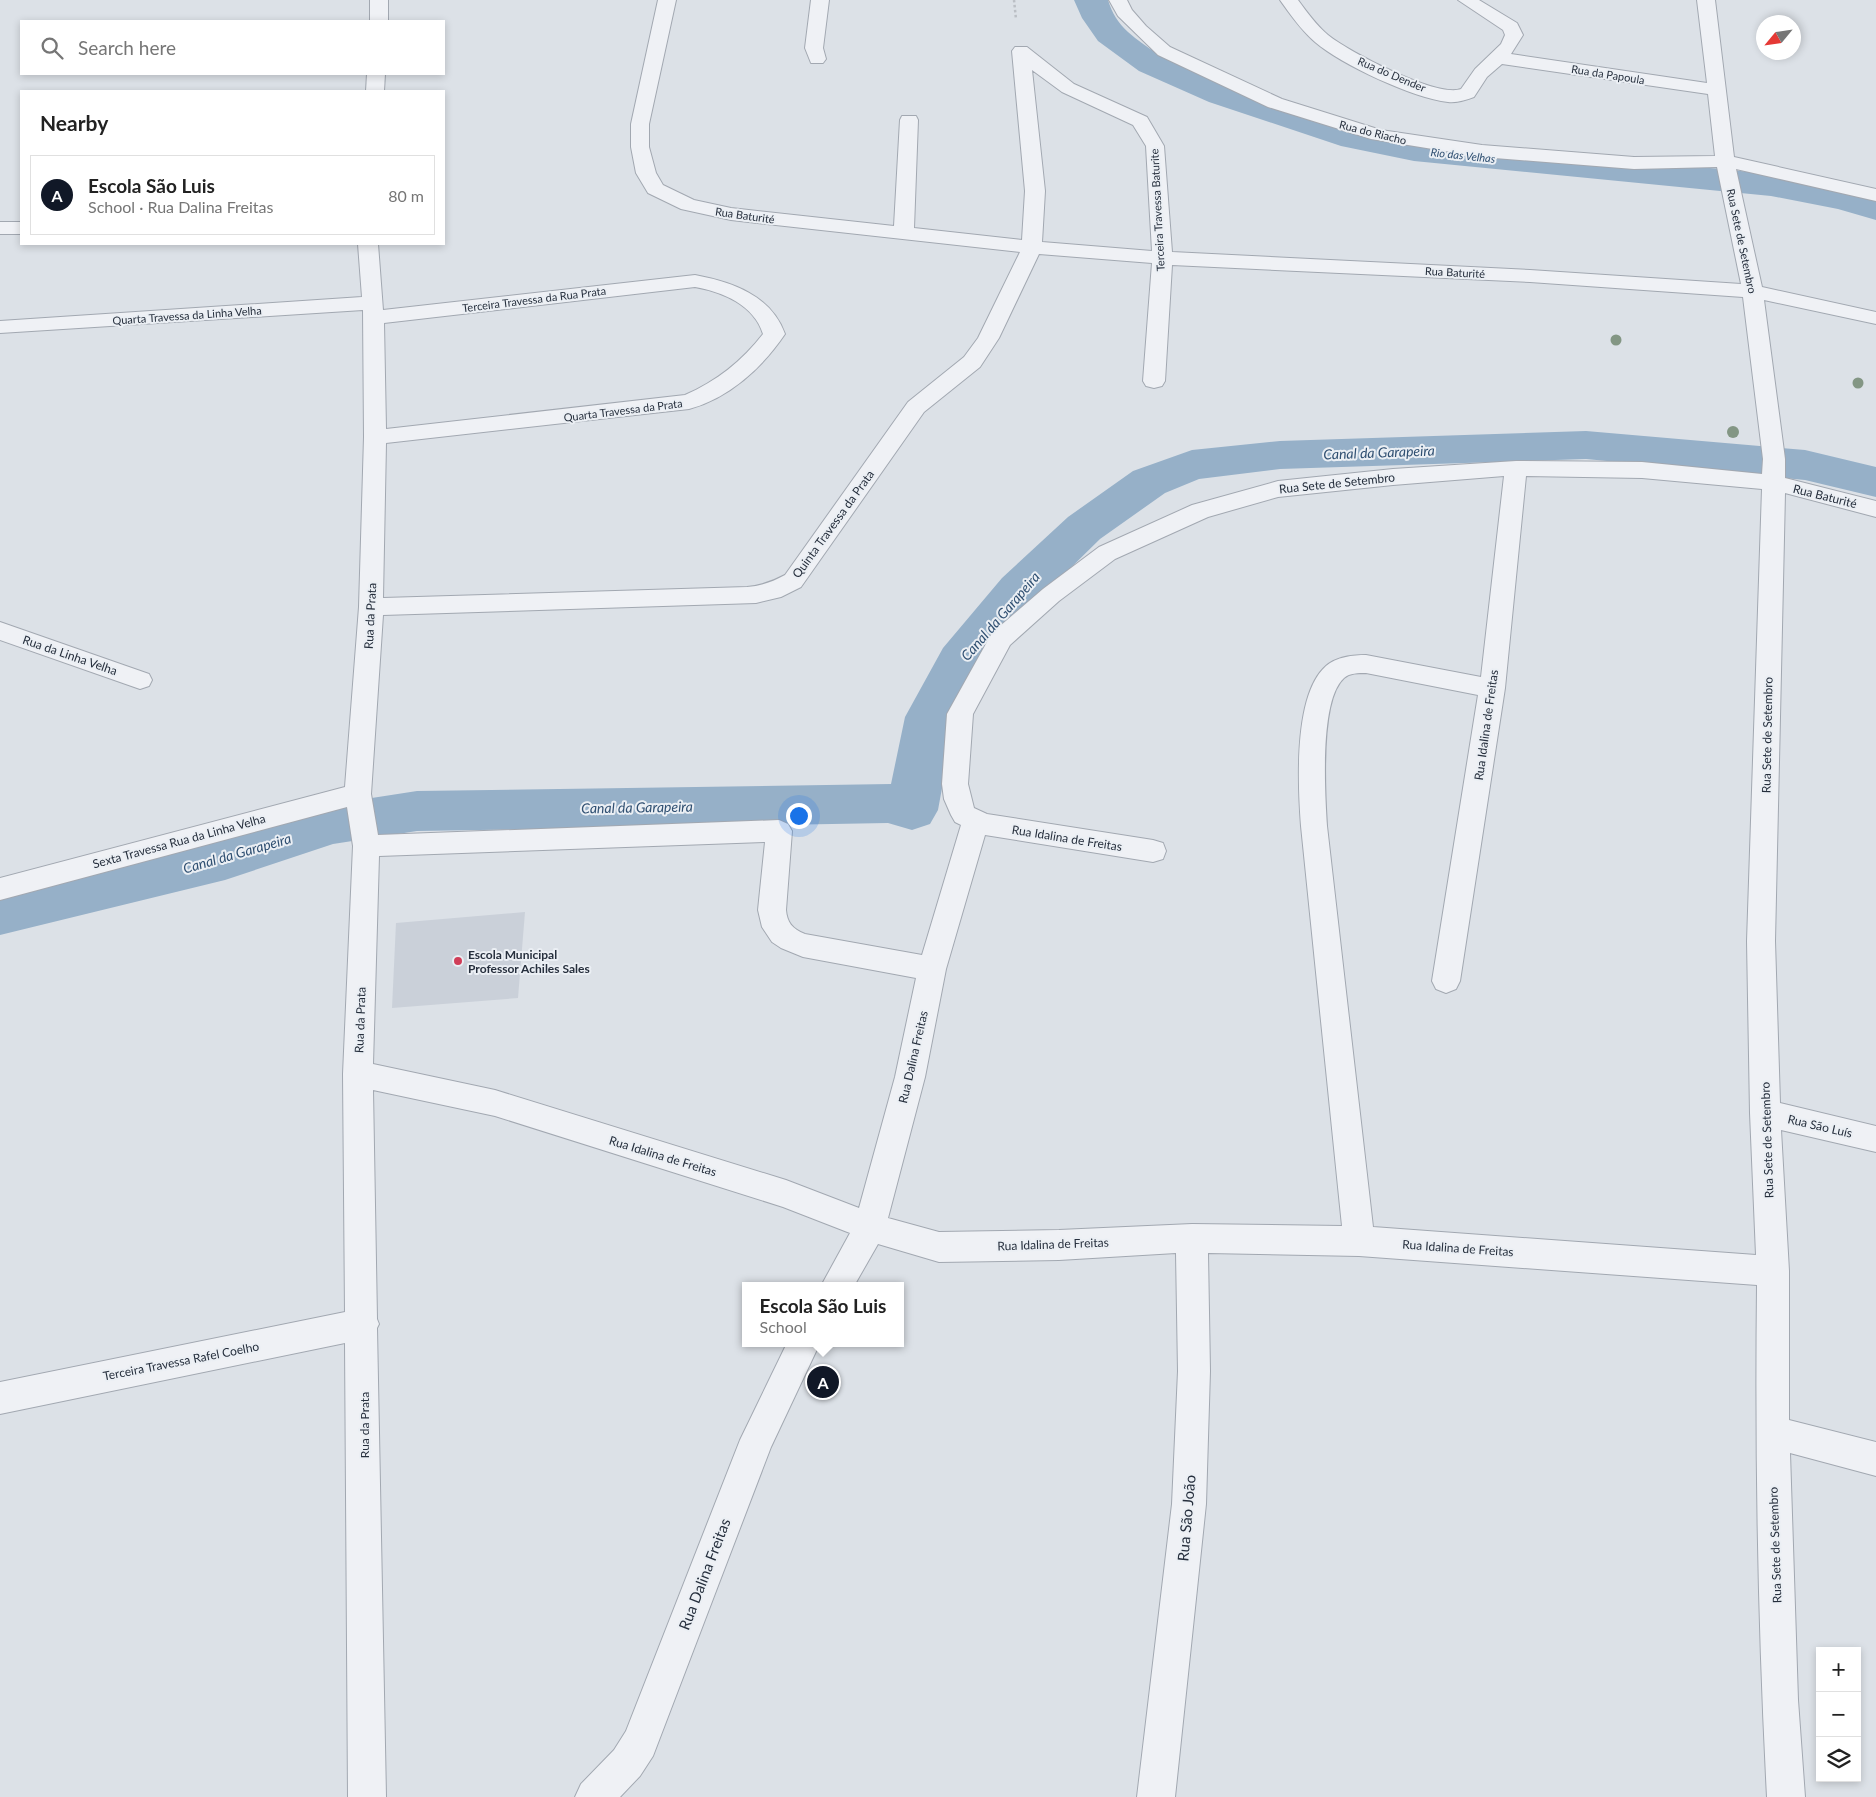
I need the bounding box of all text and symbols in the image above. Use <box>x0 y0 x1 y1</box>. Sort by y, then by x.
north arrow <box>1756 15 1801 60</box>
search box <box>20 20 445 75</box>
icon: search <box>38 34 66 62</box>
text: Search here <box>78 36 176 59</box>
street label: Rua do Dender <box>1356 54 1428 94</box>
street label: Rua da Papoula <box>1570 62 1646 86</box>
text: Nearby <box>40 110 108 135</box>
street label: Rua do Riacho <box>1338 117 1408 147</box>
water label: Rio das Velhas <box>1430 145 1497 165</box>
street label: Terceira Travessa Baturite <box>1147 148 1167 272</box>
text: Escola São Luis <box>88 174 215 197</box>
text: A <box>51 186 63 205</box>
text: 80 m <box>388 186 424 205</box>
street label: Rua Sete de Setembro <box>1725 187 1759 295</box>
text: School · Rua Dalina Freitas <box>88 197 273 216</box>
street label: Rua Baturité <box>714 204 776 226</box>
street label: Rua Baturité <box>1425 264 1485 280</box>
street label: Terceira Travessa da Rua Prata <box>461 284 607 314</box>
street label: Quarta Travessa da Linha Velha <box>112 303 262 327</box>
street label: Quarta Travessa da Prata <box>563 396 683 424</box>
water label: Canal da Garapeira <box>1323 442 1435 462</box>
street label: Quinta Travessa da Prata <box>789 467 877 581</box>
street label: Rua Sete de Setembro <box>1278 469 1396 497</box>
street label: Rua Baturité <box>1791 481 1859 511</box>
water label: Canal da Garapeira <box>957 568 1043 664</box>
street label: Rua da Prata <box>361 582 379 649</box>
street label: Rua da Linha Velha <box>21 632 119 678</box>
street label: Rua Idalina de Freitas <box>1471 669 1501 781</box>
street label: Rua Sete de Setembro <box>1758 676 1776 793</box>
water label: Canal da Garapeira <box>581 798 693 816</box>
your location <box>786 803 812 829</box>
street label: Sexta Travessa Rua da Linha Velha <box>91 811 267 871</box>
street label: Rua Idalina de Freitas <box>1011 822 1123 854</box>
water label: Canal da Garapeira <box>181 829 293 877</box>
place label: Escola Municipal Professor Achiles Sales <box>468 947 590 976</box>
marker: Escola Municipal Professor Achiles Sales <box>452 955 464 967</box>
street label: Rua da Prata <box>351 987 369 1053</box>
street label: Rua Dalina Freitas <box>895 1009 931 1105</box>
street label: Rua Sete de Setembro <box>1757 1081 1777 1198</box>
street label: Rua São Luís <box>1786 1111 1854 1141</box>
street label: Rua Idalina de Freitas <box>607 1133 719 1179</box>
street label: Rua Idalina de Freitas <box>997 1235 1109 1253</box>
street label: Rua Idalina de Freitas <box>1402 1237 1514 1259</box>
popup <box>742 1282 904 1347</box>
text: Escola São Luis <box>760 1294 886 1317</box>
text: School <box>760 1317 807 1336</box>
street label: Terceira Travessa Rafel Coelho <box>102 1338 260 1383</box>
pin: A <box>807 1363 839 1401</box>
street label: Rua da Prata <box>357 1392 372 1458</box>
street label: Rua São João <box>1173 1474 1199 1562</box>
street label: Rua Sete de Setembro <box>1765 1486 1785 1603</box>
street label: Rua Dalina Freitas <box>674 1516 734 1632</box>
map controls <box>1816 1647 1861 1782</box>
button: + <box>1816 1647 1861 1692</box>
button: − <box>1816 1692 1861 1737</box>
button: layers <box>1816 1737 1861 1782</box>

